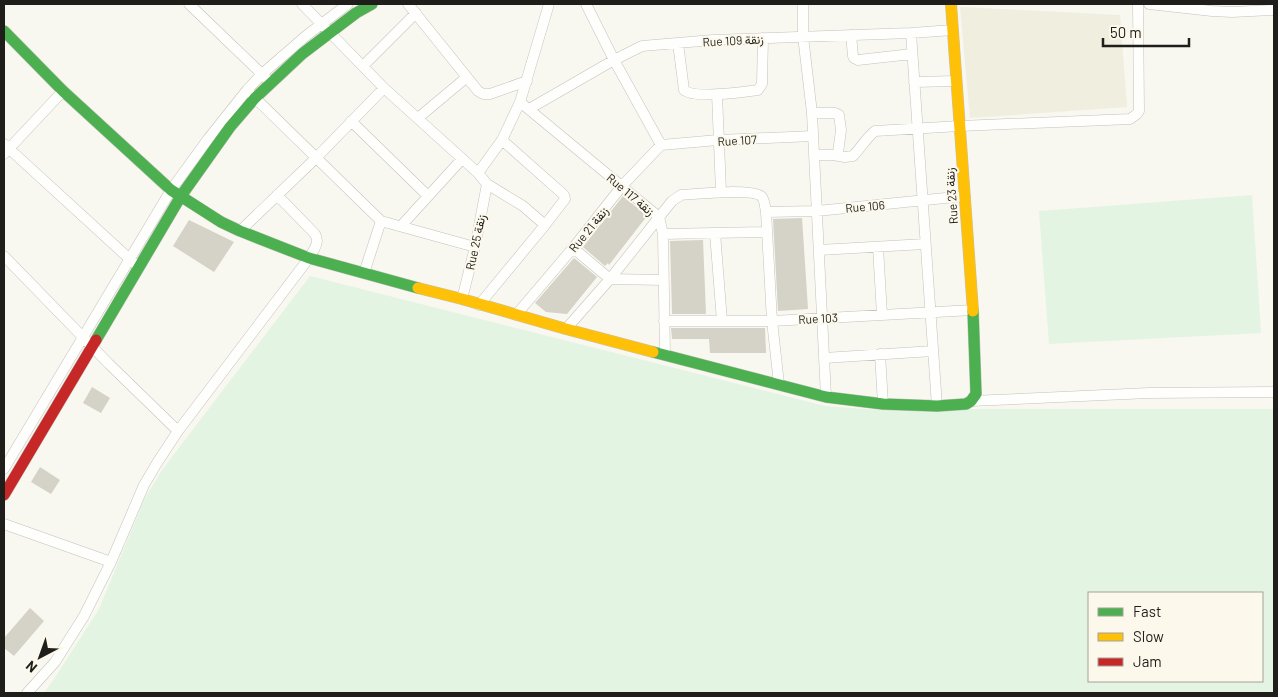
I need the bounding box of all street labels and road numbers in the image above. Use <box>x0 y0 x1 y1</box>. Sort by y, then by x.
street label: Rue 109 زنقة <box>702 31 764 51</box>
street label: Rue 107 <box>717 132 757 148</box>
street label: Rue 23 زنقة <box>942 167 962 225</box>
street label: Rue 117 زنقة <box>603 170 658 220</box>
street label: Rue 106 <box>845 197 885 215</box>
street label: Rue 21 زنقة <box>565 203 612 256</box>
street label: Rue 25 زنقة <box>462 213 490 271</box>
street label: Rue 103 <box>798 310 838 326</box>

